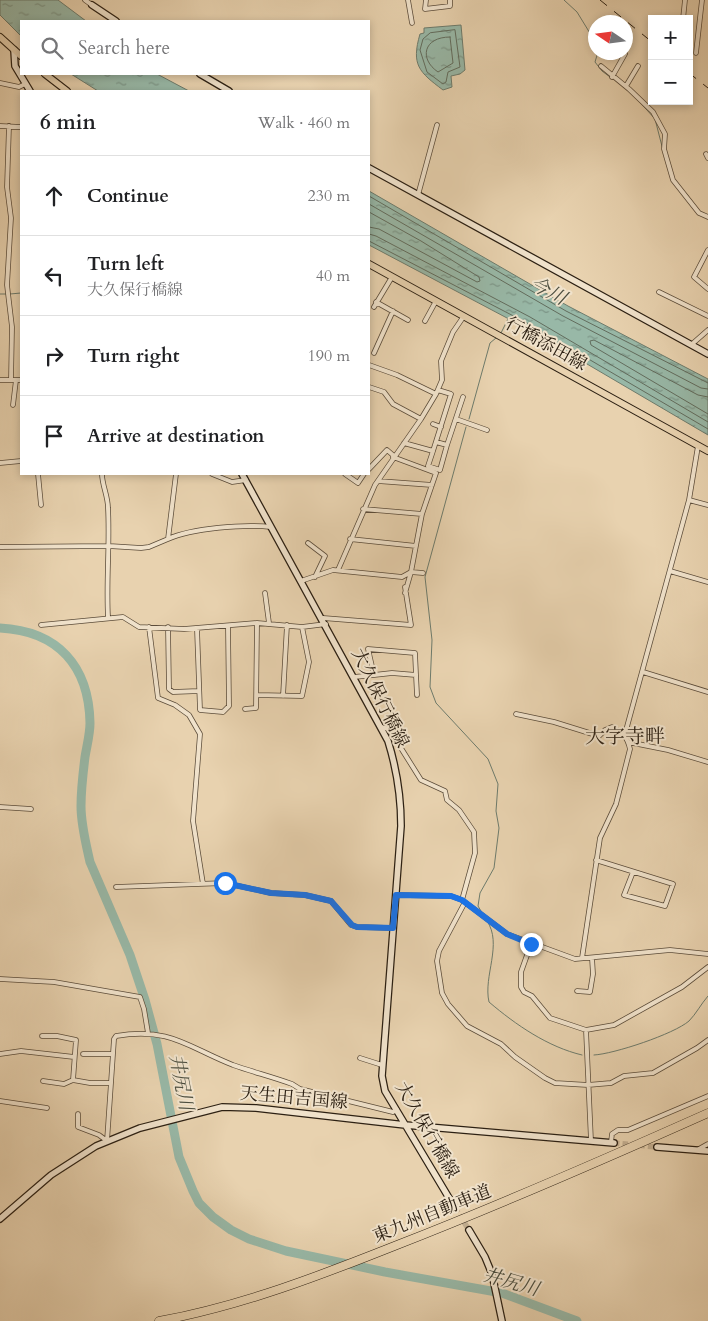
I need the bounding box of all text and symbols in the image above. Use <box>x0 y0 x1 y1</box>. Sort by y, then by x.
north arrow <box>588 15 633 60</box>
map controls <box>648 15 693 105</box>
button: + <box>648 15 693 60</box>
search box <box>20 20 370 75</box>
icon: search <box>38 34 66 62</box>
text: Search here <box>78 35 170 61</box>
button: − <box>648 60 693 105</box>
text: 6 min <box>40 108 96 137</box>
text: Walk · 460 m <box>258 112 350 134</box>
icon: ahead <box>40 182 68 210</box>
text: Continue <box>87 183 169 209</box>
text: 230 m <box>308 185 350 207</box>
text: Turn left <box>87 251 164 277</box>
icon: left <box>40 262 68 290</box>
text: 40 m <box>316 265 350 287</box>
water label: 今川 <box>525 271 573 312</box>
text: 大久保行橋線 <box>87 279 183 301</box>
street label: 行橋添田線 <box>501 311 591 377</box>
icon: right <box>40 342 68 370</box>
text: Turn right <box>87 343 179 369</box>
text: 190 m <box>308 345 350 367</box>
icon: arrive <box>40 422 68 450</box>
text: Arrive at destination <box>87 423 264 449</box>
street label: 大久保行橋線 <box>345 644 415 752</box>
district label: 大字寺畔 <box>585 723 665 750</box>
route start <box>214 872 237 895</box>
route end <box>520 933 543 956</box>
water label: 井尻川 <box>163 1052 200 1114</box>
street label: 大久保行橋線 <box>389 1077 465 1183</box>
street label: 天生田吉国線 <box>239 1081 349 1115</box>
street label: 東九州自動車道 <box>369 1179 495 1249</box>
water label: 井尻川 <box>480 1262 544 1303</box>

